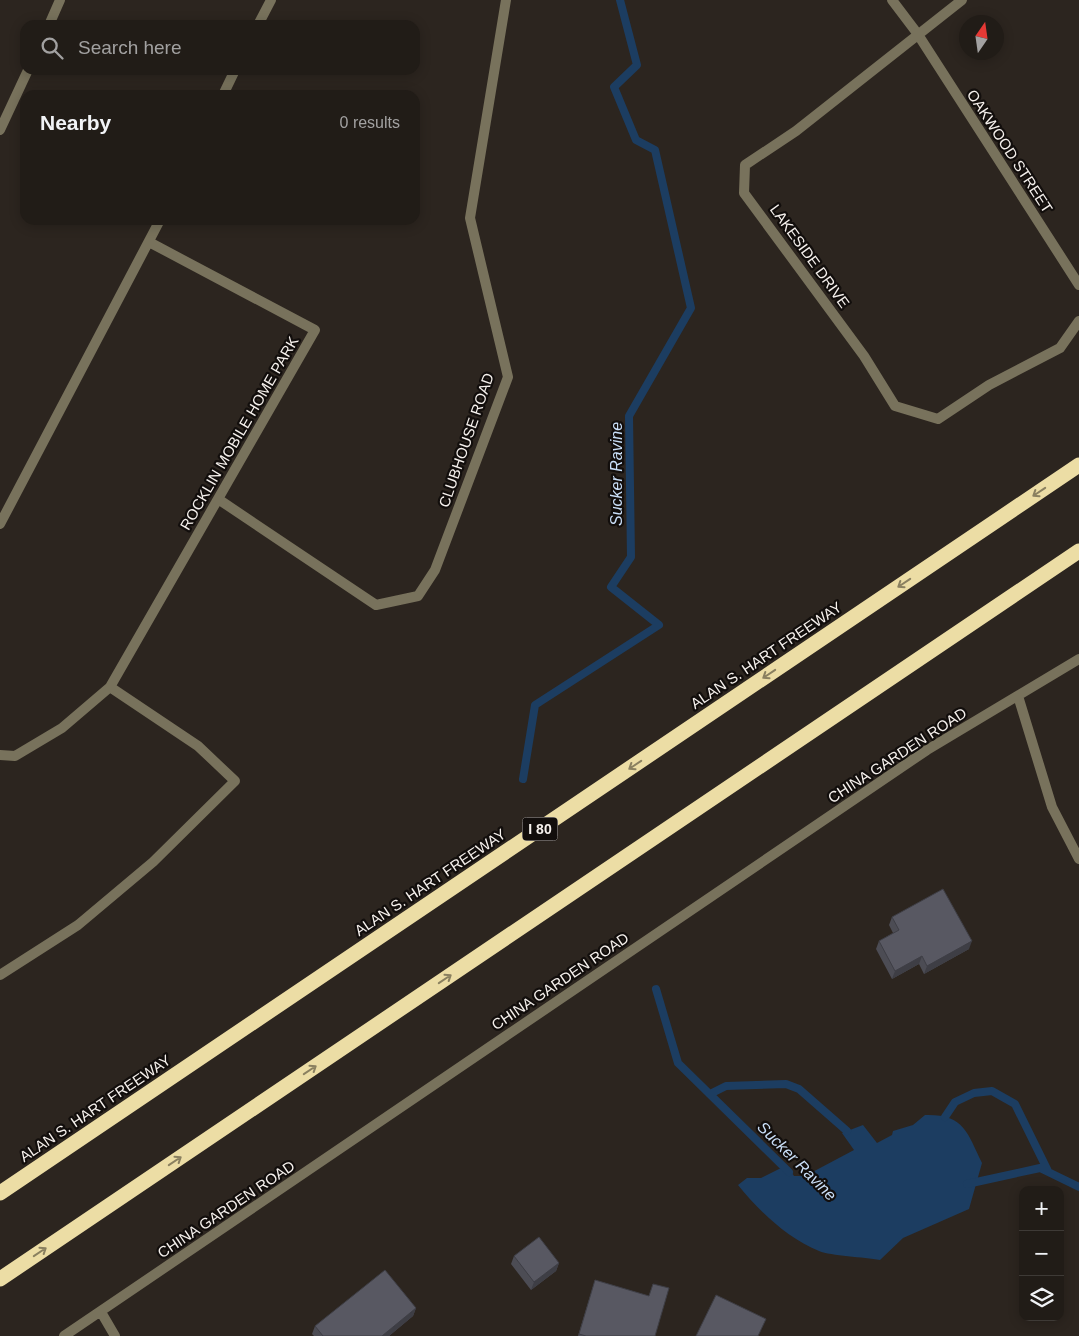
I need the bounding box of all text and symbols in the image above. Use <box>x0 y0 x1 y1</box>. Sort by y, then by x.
north arrow <box>959 15 1004 60</box>
search box <box>20 20 420 75</box>
icon: search <box>38 34 66 62</box>
text: Search here <box>78 37 182 58</box>
street label: OAKWOOD STREET <box>964 86 1056 216</box>
text: Nearby <box>40 111 111 134</box>
text: 0 results <box>340 114 400 131</box>
street label: LAKESIDE DRIVE <box>767 201 853 311</box>
street label: ROCKLIN MOBILE HOME PARK <box>176 333 302 533</box>
street label: CLUBHOUSE ROAD <box>435 370 497 509</box>
water label: Sucker Ravine <box>608 422 625 526</box>
one-way arrow <box>1032 487 1046 497</box>
one-way arrow <box>897 578 911 588</box>
street label: ALAN S. HART FREEWAY <box>687 598 845 712</box>
one-way arrow <box>763 669 777 679</box>
street label: CHINA GARDEN ROAD <box>825 704 970 806</box>
one-way arrow <box>628 760 642 770</box>
road number: I 80 <box>522 818 558 841</box>
street label: ALAN S. HART FREEWAY <box>351 825 509 939</box>
street label: CHINA GARDEN ROAD <box>488 929 632 1033</box>
one-way arrow <box>437 974 451 984</box>
street label: ALAN S. HART FREEWAY <box>16 1051 174 1165</box>
one-way arrow <box>303 1065 317 1075</box>
water label: Sucker Ravine <box>754 1118 840 1204</box>
one-way arrow <box>168 1156 182 1166</box>
street label: CHINA GARDEN ROAD <box>154 1157 298 1261</box>
map controls <box>1019 1186 1064 1321</box>
button: + <box>1019 1186 1064 1231</box>
button: − <box>1019 1231 1064 1276</box>
one-way arrow <box>33 1247 47 1257</box>
button: layers <box>1019 1276 1064 1321</box>

